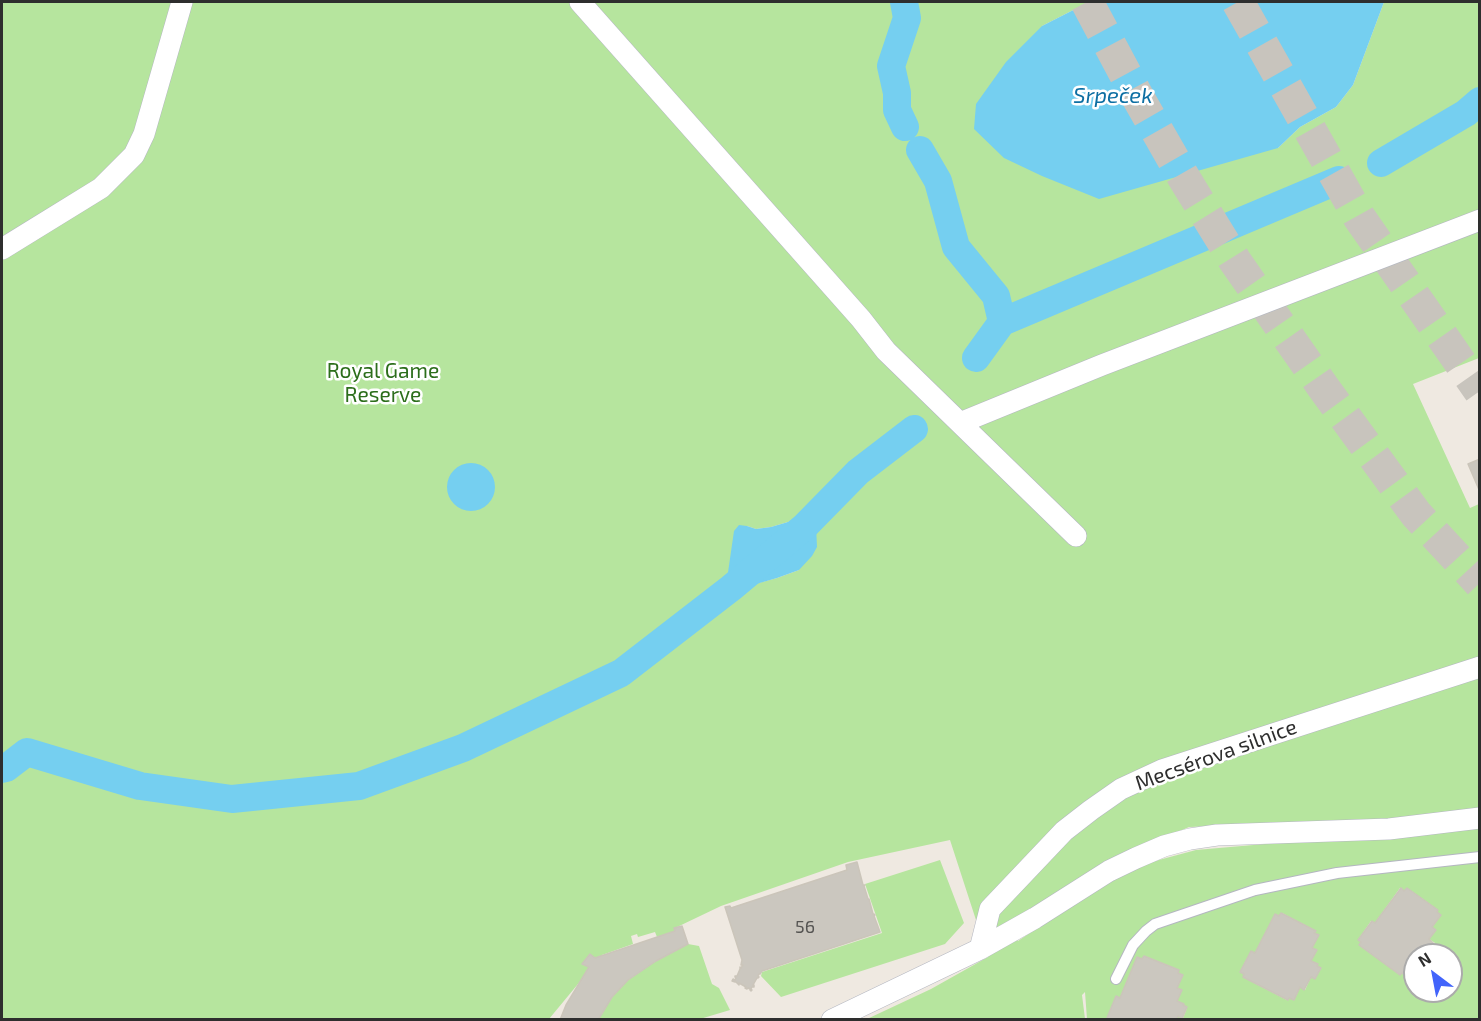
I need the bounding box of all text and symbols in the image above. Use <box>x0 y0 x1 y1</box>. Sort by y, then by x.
water label: Srpeček <box>1073 83 1153 109</box>
park label: Royal Game Reserve <box>327 358 439 408</box>
street label: Mecsérova silnice <box>1132 714 1300 796</box>
house number: 56 <box>795 916 815 938</box>
north arrow <box>1403 943 1463 1003</box>
text: N <box>1414 948 1434 970</box>

